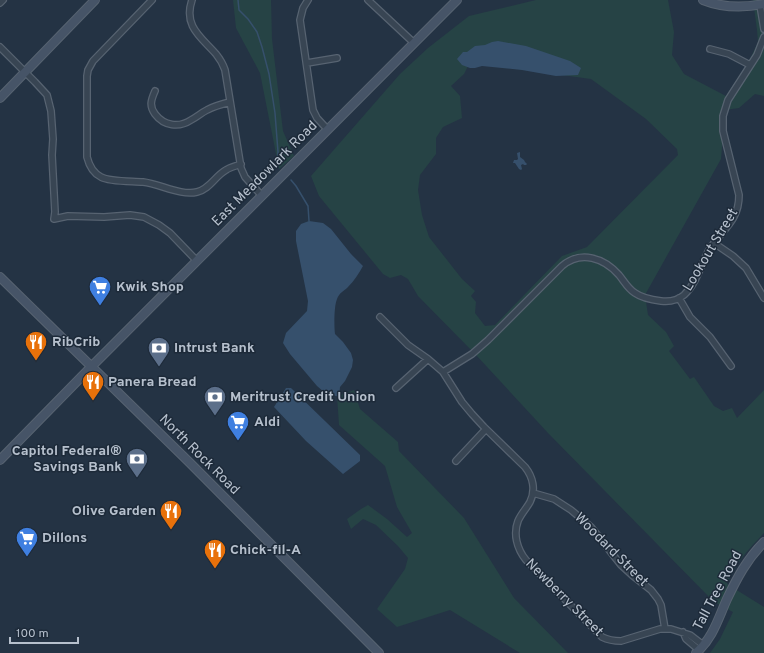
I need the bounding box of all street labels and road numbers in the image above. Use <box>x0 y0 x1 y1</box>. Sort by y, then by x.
street label: East Meadowlark Road <box>209 118 321 230</box>
street label: Lookout Street <box>680 206 742 294</box>
street label: North Rock Road <box>155 411 243 499</box>
street label: Woodard Street <box>570 509 652 591</box>
street label: Tall Tree Road <box>690 548 746 634</box>
street label: Newberry Street <box>521 555 607 641</box>

